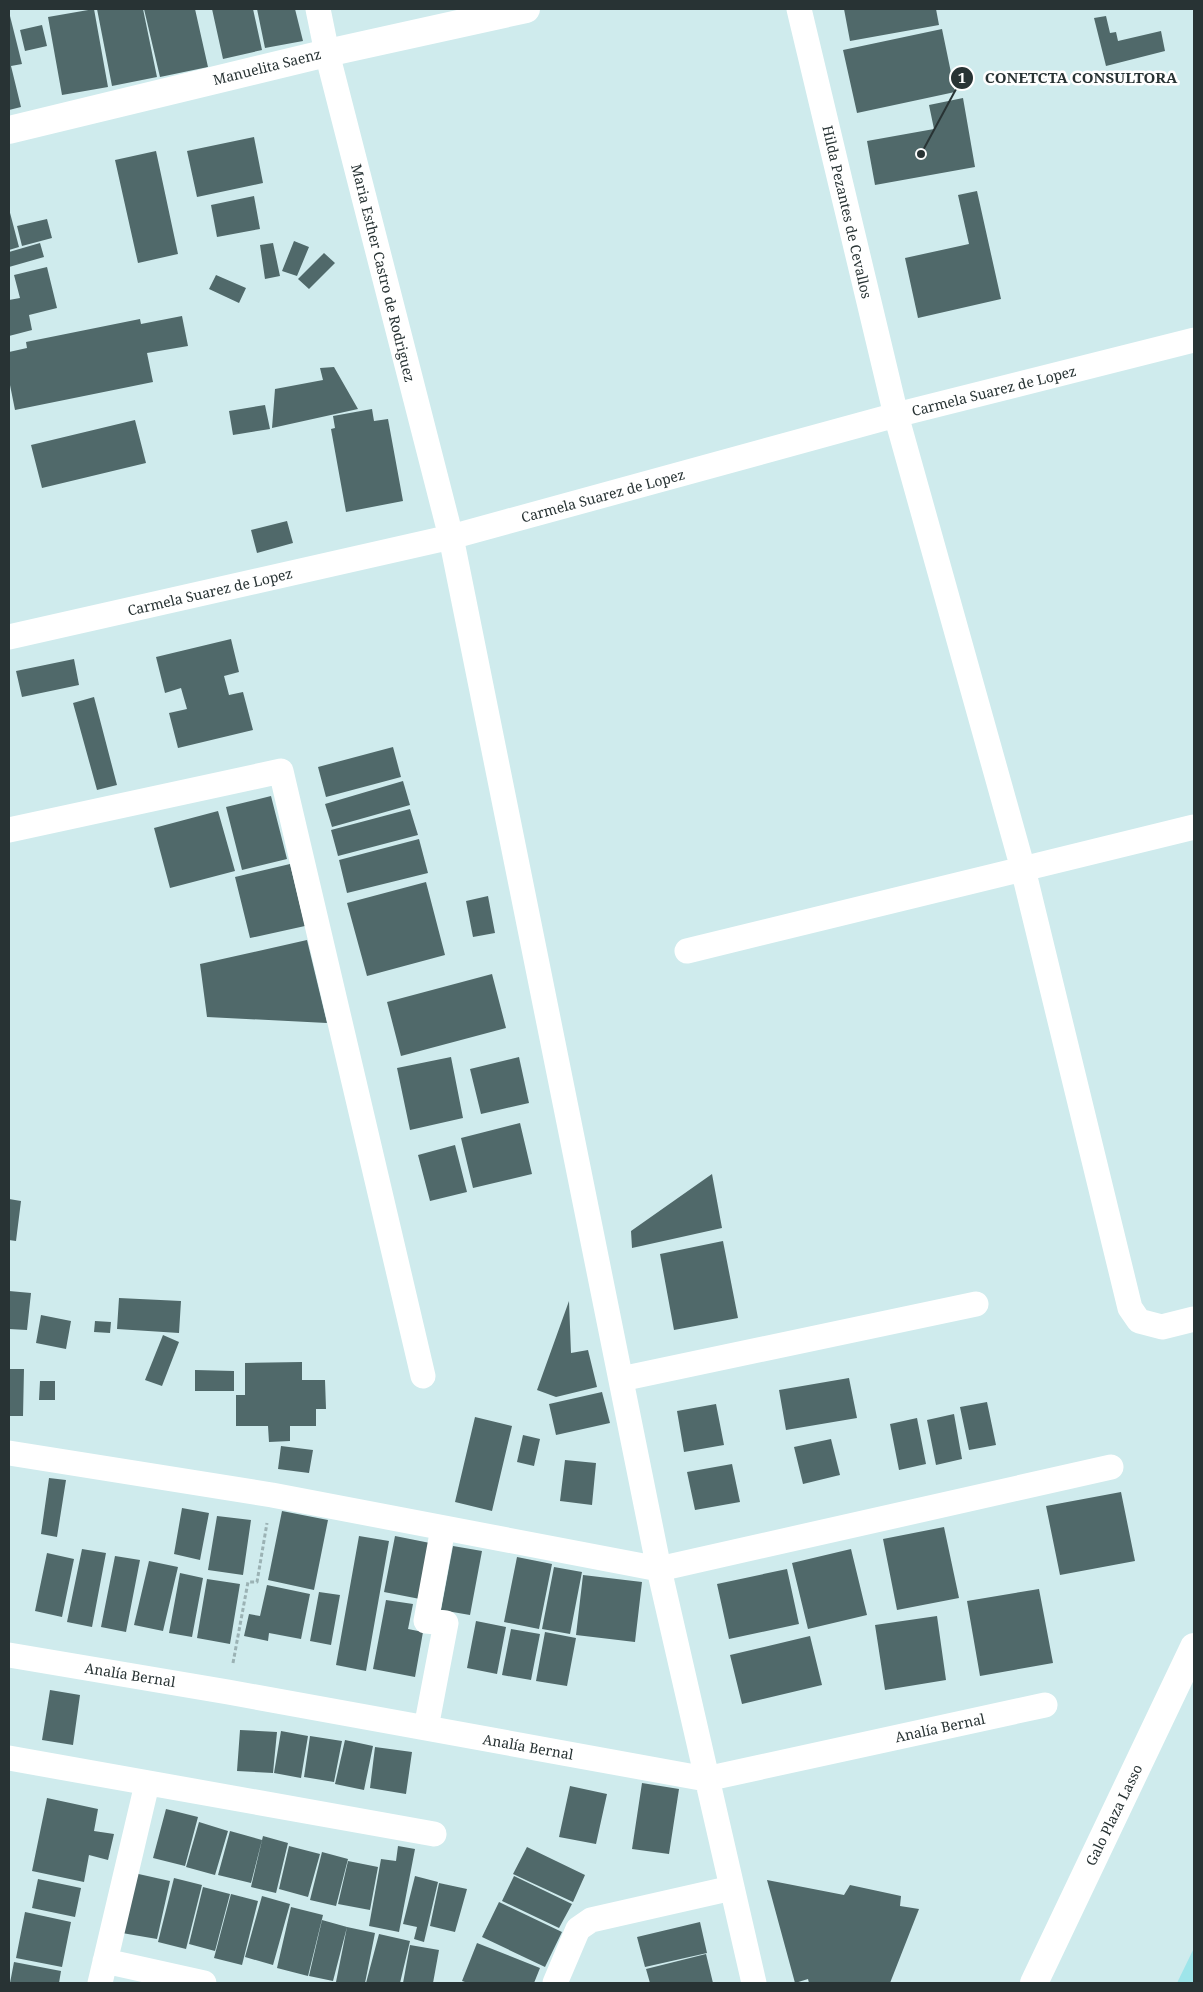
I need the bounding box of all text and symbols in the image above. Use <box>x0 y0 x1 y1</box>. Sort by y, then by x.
street label: Manuelita Saenz <box>211 44 323 89</box>
callout: CONETCTA CONSULTORA <box>950 63 1187 93</box>
text: 1 <box>958 67 966 87</box>
text: CONETCTA CONSULTORA <box>985 67 1178 87</box>
street label: Hilda Pezantes de Cevallos <box>818 123 877 300</box>
street label: Maria Esther Castro de Rodriguez <box>347 162 420 384</box>
street label: Carmela Suarez de Lopez <box>910 361 1078 420</box>
street label: Carmela Suarez de Lopez <box>519 465 687 527</box>
street label: Carmela Suarez de Lopez <box>126 563 294 620</box>
street label: Analía Bernal <box>83 1658 177 1691</box>
street label: Analía Bernal <box>893 1709 987 1746</box>
street label: Analía Bernal <box>481 1729 575 1764</box>
street label: Galo Plaza Lasso <box>1081 1761 1146 1869</box>

